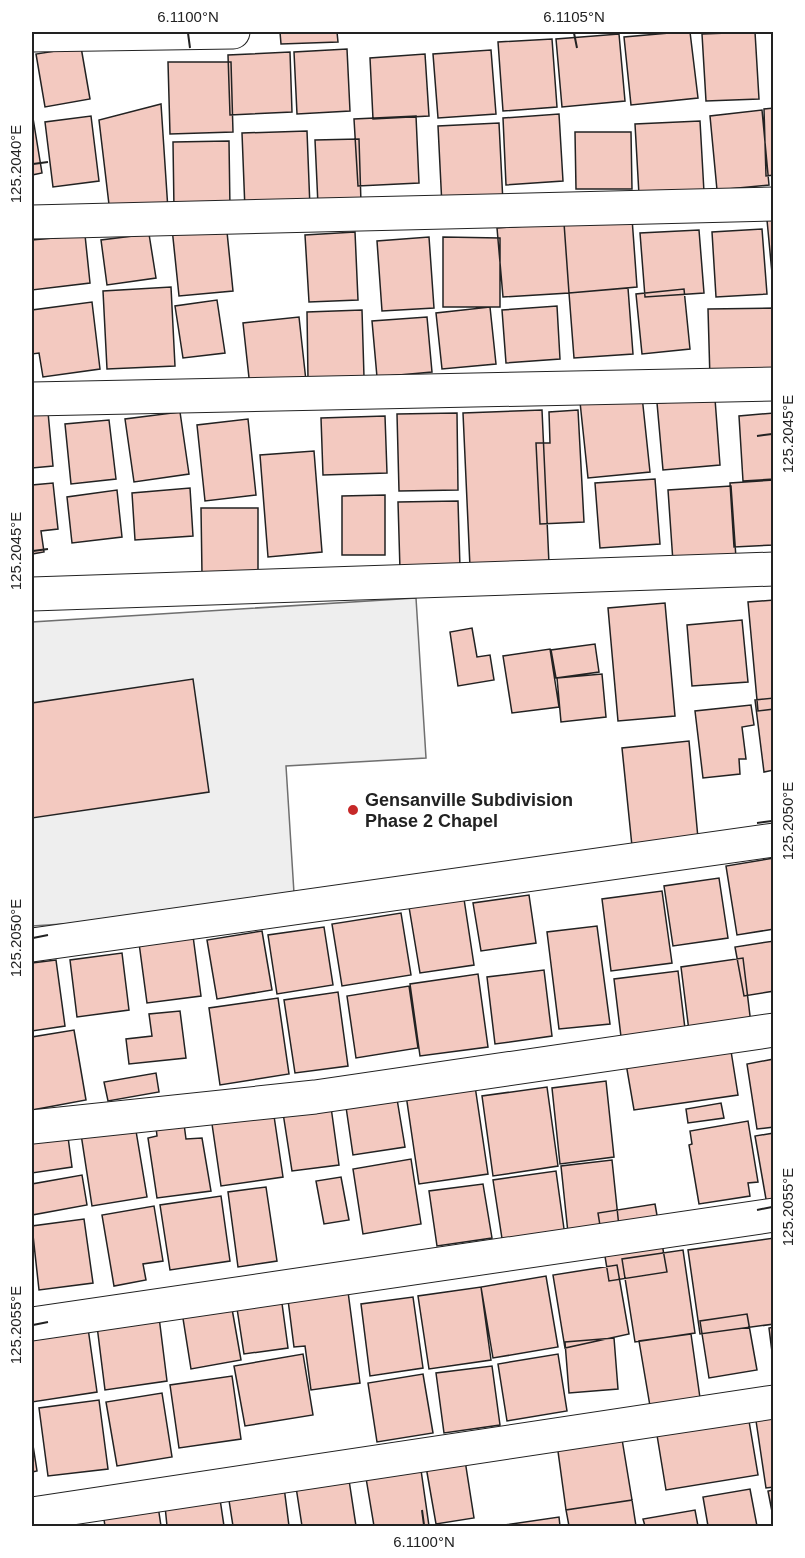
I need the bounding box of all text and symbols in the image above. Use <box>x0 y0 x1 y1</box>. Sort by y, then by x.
text: 6.1100°N <box>157 8 219 25</box>
text: 6.1105°N <box>543 8 605 25</box>
text: 125.2040°E <box>7 125 24 203</box>
text: 125.2045°E <box>779 395 796 473</box>
text: 125.2045°E <box>7 512 24 590</box>
text: 125.2050°E <box>779 782 796 860</box>
place label: Gensanville Subdivision Phase 2 Chapel <box>365 790 573 831</box>
marker: Gensanville Subdivision Phase 2 Chapel <box>346 803 360 817</box>
text: 125.2050°E <box>7 899 24 977</box>
text: 125.2055°E <box>779 1168 796 1246</box>
text: 125.2055°E <box>7 1286 24 1364</box>
text: 6.1100°N <box>393 1533 455 1550</box>

